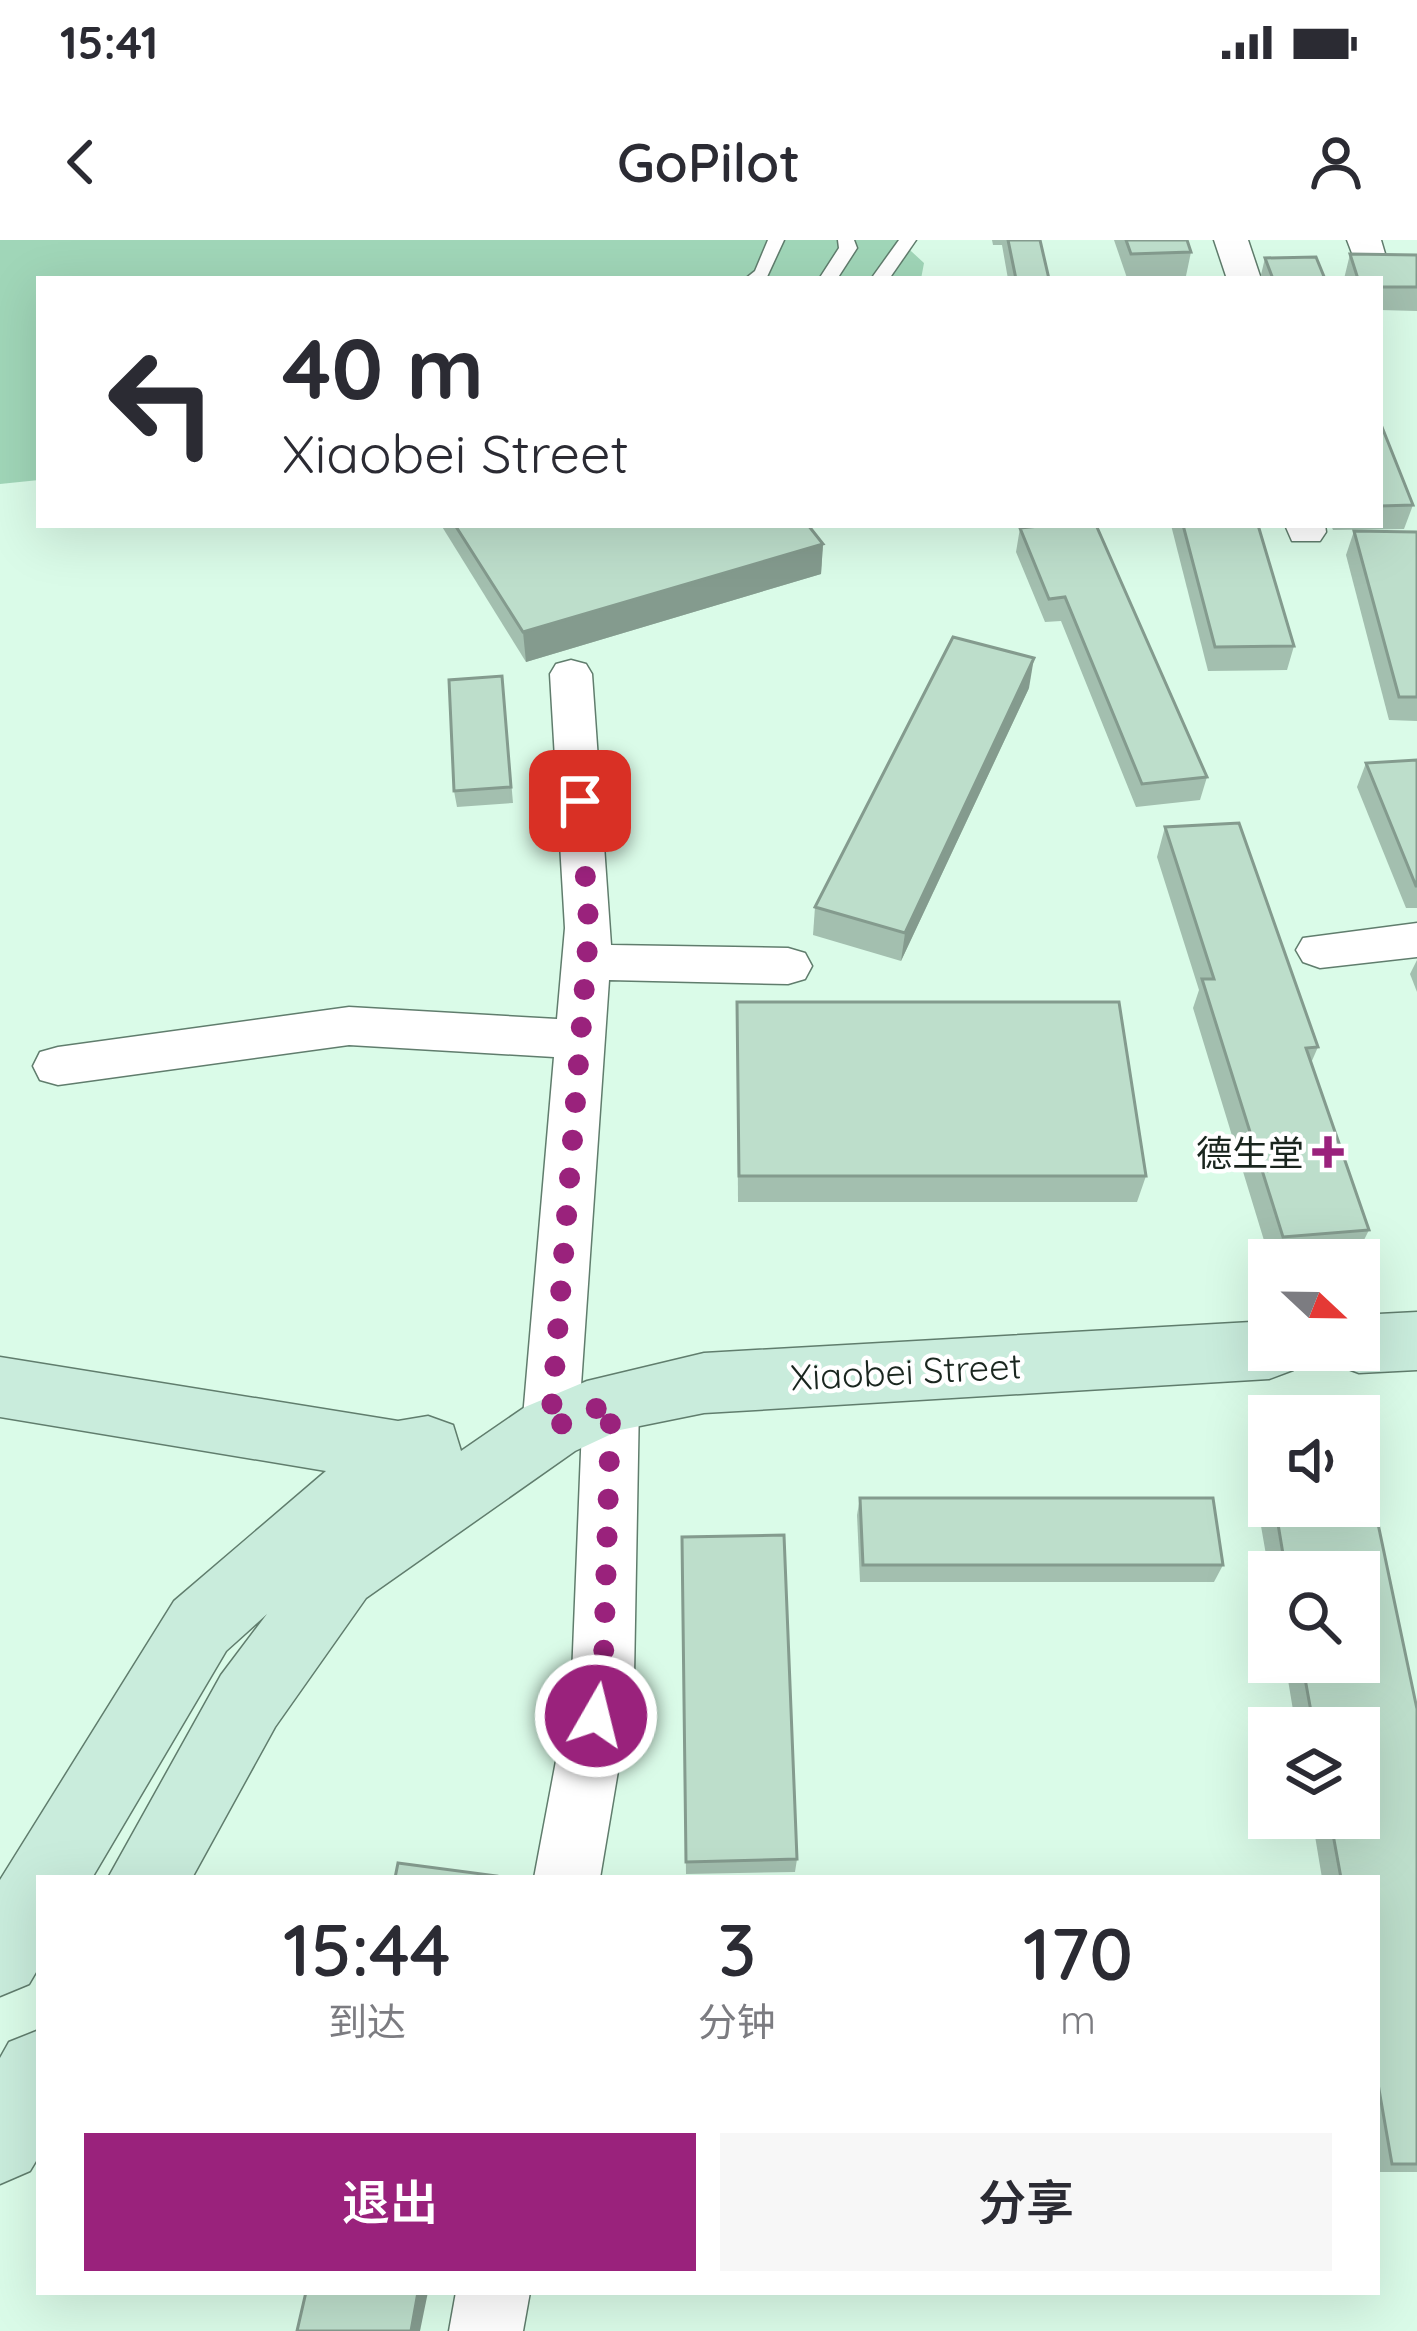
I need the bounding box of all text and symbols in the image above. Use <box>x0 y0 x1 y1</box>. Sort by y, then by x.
text: 15:41 <box>60 14 158 70</box>
text: GoPilot <box>617 128 800 196</box>
icon: back <box>48 129 114 195</box>
icon: person <box>1303 129 1369 195</box>
text: 40 m <box>282 315 484 420</box>
icon: left <box>84 324 240 480</box>
text: Xiaobei Street <box>282 419 629 487</box>
pin <box>529 750 631 852</box>
icon: arrive <box>547 768 613 834</box>
place label: 德生堂 <box>1196 1130 1304 1175</box>
marker: 德生堂 <box>1315 1139 1341 1165</box>
north arrow <box>1248 1239 1380 1371</box>
map controls <box>1248 1239 1380 1839</box>
street label: Xiaobei Street <box>789 1342 1023 1400</box>
button: sound <box>1248 1395 1380 1527</box>
button: search <box>1248 1551 1380 1683</box>
position arrow <box>533 1653 659 1779</box>
button: layers <box>1248 1707 1380 1839</box>
text: 15:44 <box>283 1904 451 1994</box>
text: 3 <box>718 1904 756 1994</box>
text: 170 <box>1023 1908 1133 1998</box>
text: m <box>1060 1995 1096 2044</box>
text: 到达 <box>328 1997 406 2046</box>
text: 分钟 <box>698 1997 776 2046</box>
button: 退出 <box>84 2133 696 2271</box>
button: 分享 <box>720 2133 1332 2271</box>

